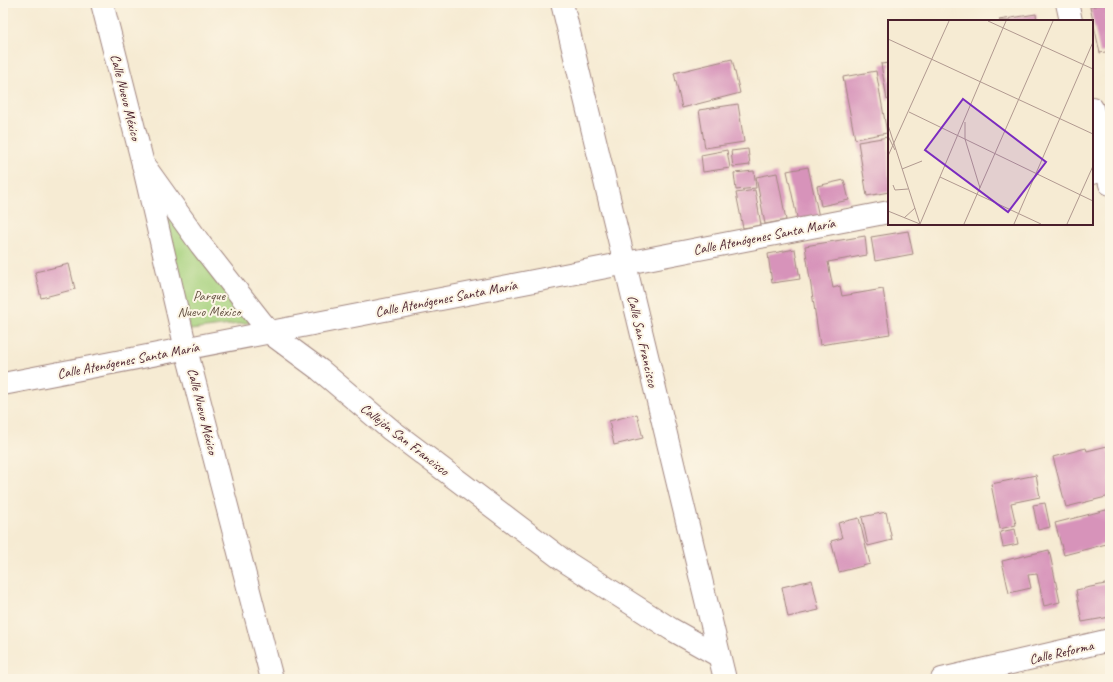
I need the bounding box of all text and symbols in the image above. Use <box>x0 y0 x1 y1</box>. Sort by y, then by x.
inset map <box>888 20 1093 225</box>
street label: Calle Nuevo México <box>107 52 145 144</box>
street label: Calle Atenógenes Santa María <box>692 214 837 259</box>
street label: Calle Atenógenes Santa María <box>374 276 519 321</box>
park label: Parque Nuevo México <box>177 287 243 320</box>
street label: Calle San Francisco <box>624 294 662 390</box>
street label: Calle Atenógenes Santa María <box>56 338 201 383</box>
street label: Calle Nuevo México <box>184 366 222 458</box>
street label: Callejón San Francisco <box>357 400 453 480</box>
street label: Calle Reforma <box>1027 637 1096 668</box>

